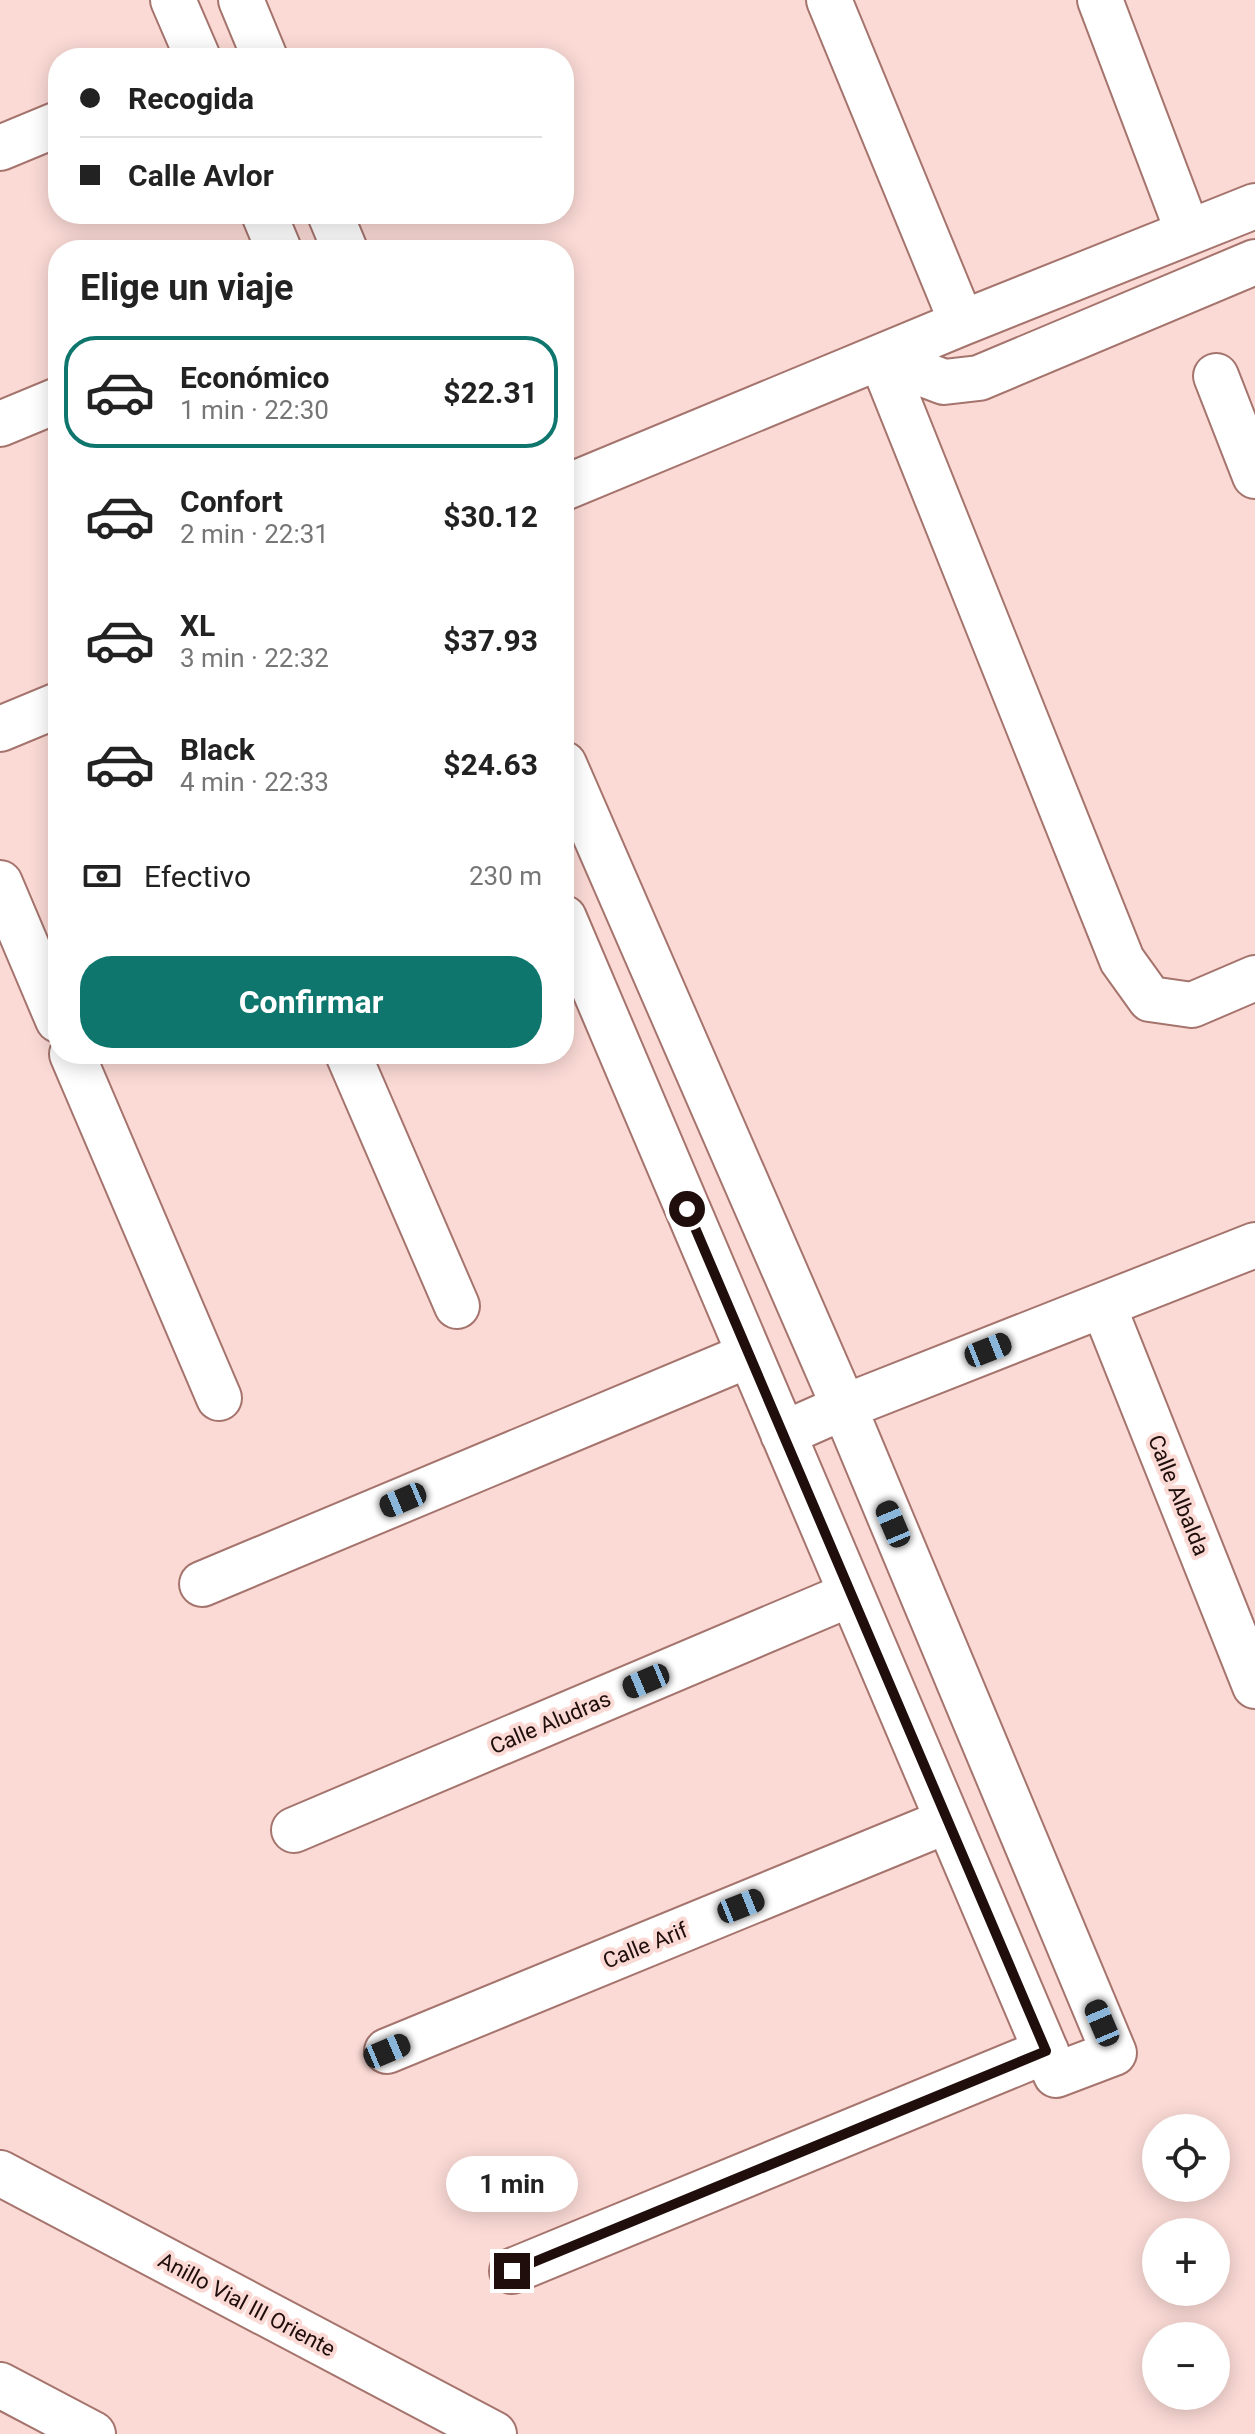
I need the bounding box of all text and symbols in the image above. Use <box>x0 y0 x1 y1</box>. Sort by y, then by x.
text: Recogida <box>128 81 254 116</box>
text: Calle Avlor <box>128 158 274 193</box>
text: Elige un viaje <box>80 267 293 309</box>
icon: car <box>84 356 156 428</box>
text: Económico <box>180 360 329 395</box>
text: $22.31 <box>443 375 538 410</box>
text: 1 min · 22:30 <box>180 395 329 425</box>
icon: car <box>84 480 156 552</box>
text: Confort <box>180 484 283 519</box>
text: $30.12 <box>443 499 538 534</box>
text: 2 min · 22:31 <box>180 519 329 549</box>
icon: car <box>84 604 156 676</box>
text: XL <box>180 608 215 643</box>
text: $37.93 <box>443 623 538 658</box>
text: 3 min · 22:32 <box>180 643 329 673</box>
icon: car <box>84 728 156 800</box>
text: Black <box>180 732 255 767</box>
text: $24.63 <box>443 747 538 782</box>
text: 4 min · 22:33 <box>180 767 329 797</box>
icon: cash <box>80 854 124 898</box>
text: Efectivo <box>144 859 251 894</box>
text: 230 m <box>469 861 542 891</box>
button: Confirmar <box>80 956 542 1048</box>
route start <box>669 1191 705 1227</box>
car <box>961 1330 1015 1370</box>
street label: Calle Albalda <box>1143 1431 1214 1559</box>
car <box>376 1480 430 1520</box>
car <box>873 1497 913 1551</box>
car <box>619 1661 673 1701</box>
street label: Calle Aludras <box>486 1686 614 1759</box>
car <box>714 1886 768 1926</box>
street label: Calle Arif <box>599 1917 691 1974</box>
car <box>1082 1996 1122 2050</box>
car <box>360 2031 414 2071</box>
map controls <box>1142 2114 1230 2410</box>
button: locate <box>1142 2114 1230 2202</box>
callout: 1 min <box>446 2155 578 2211</box>
text: 1 min <box>479 2169 545 2199</box>
button: + <box>1142 2218 1230 2306</box>
street label: Anillo Vial III Oriente <box>154 2247 339 2362</box>
route end <box>494 2253 530 2289</box>
button: − <box>1142 2322 1230 2410</box>

